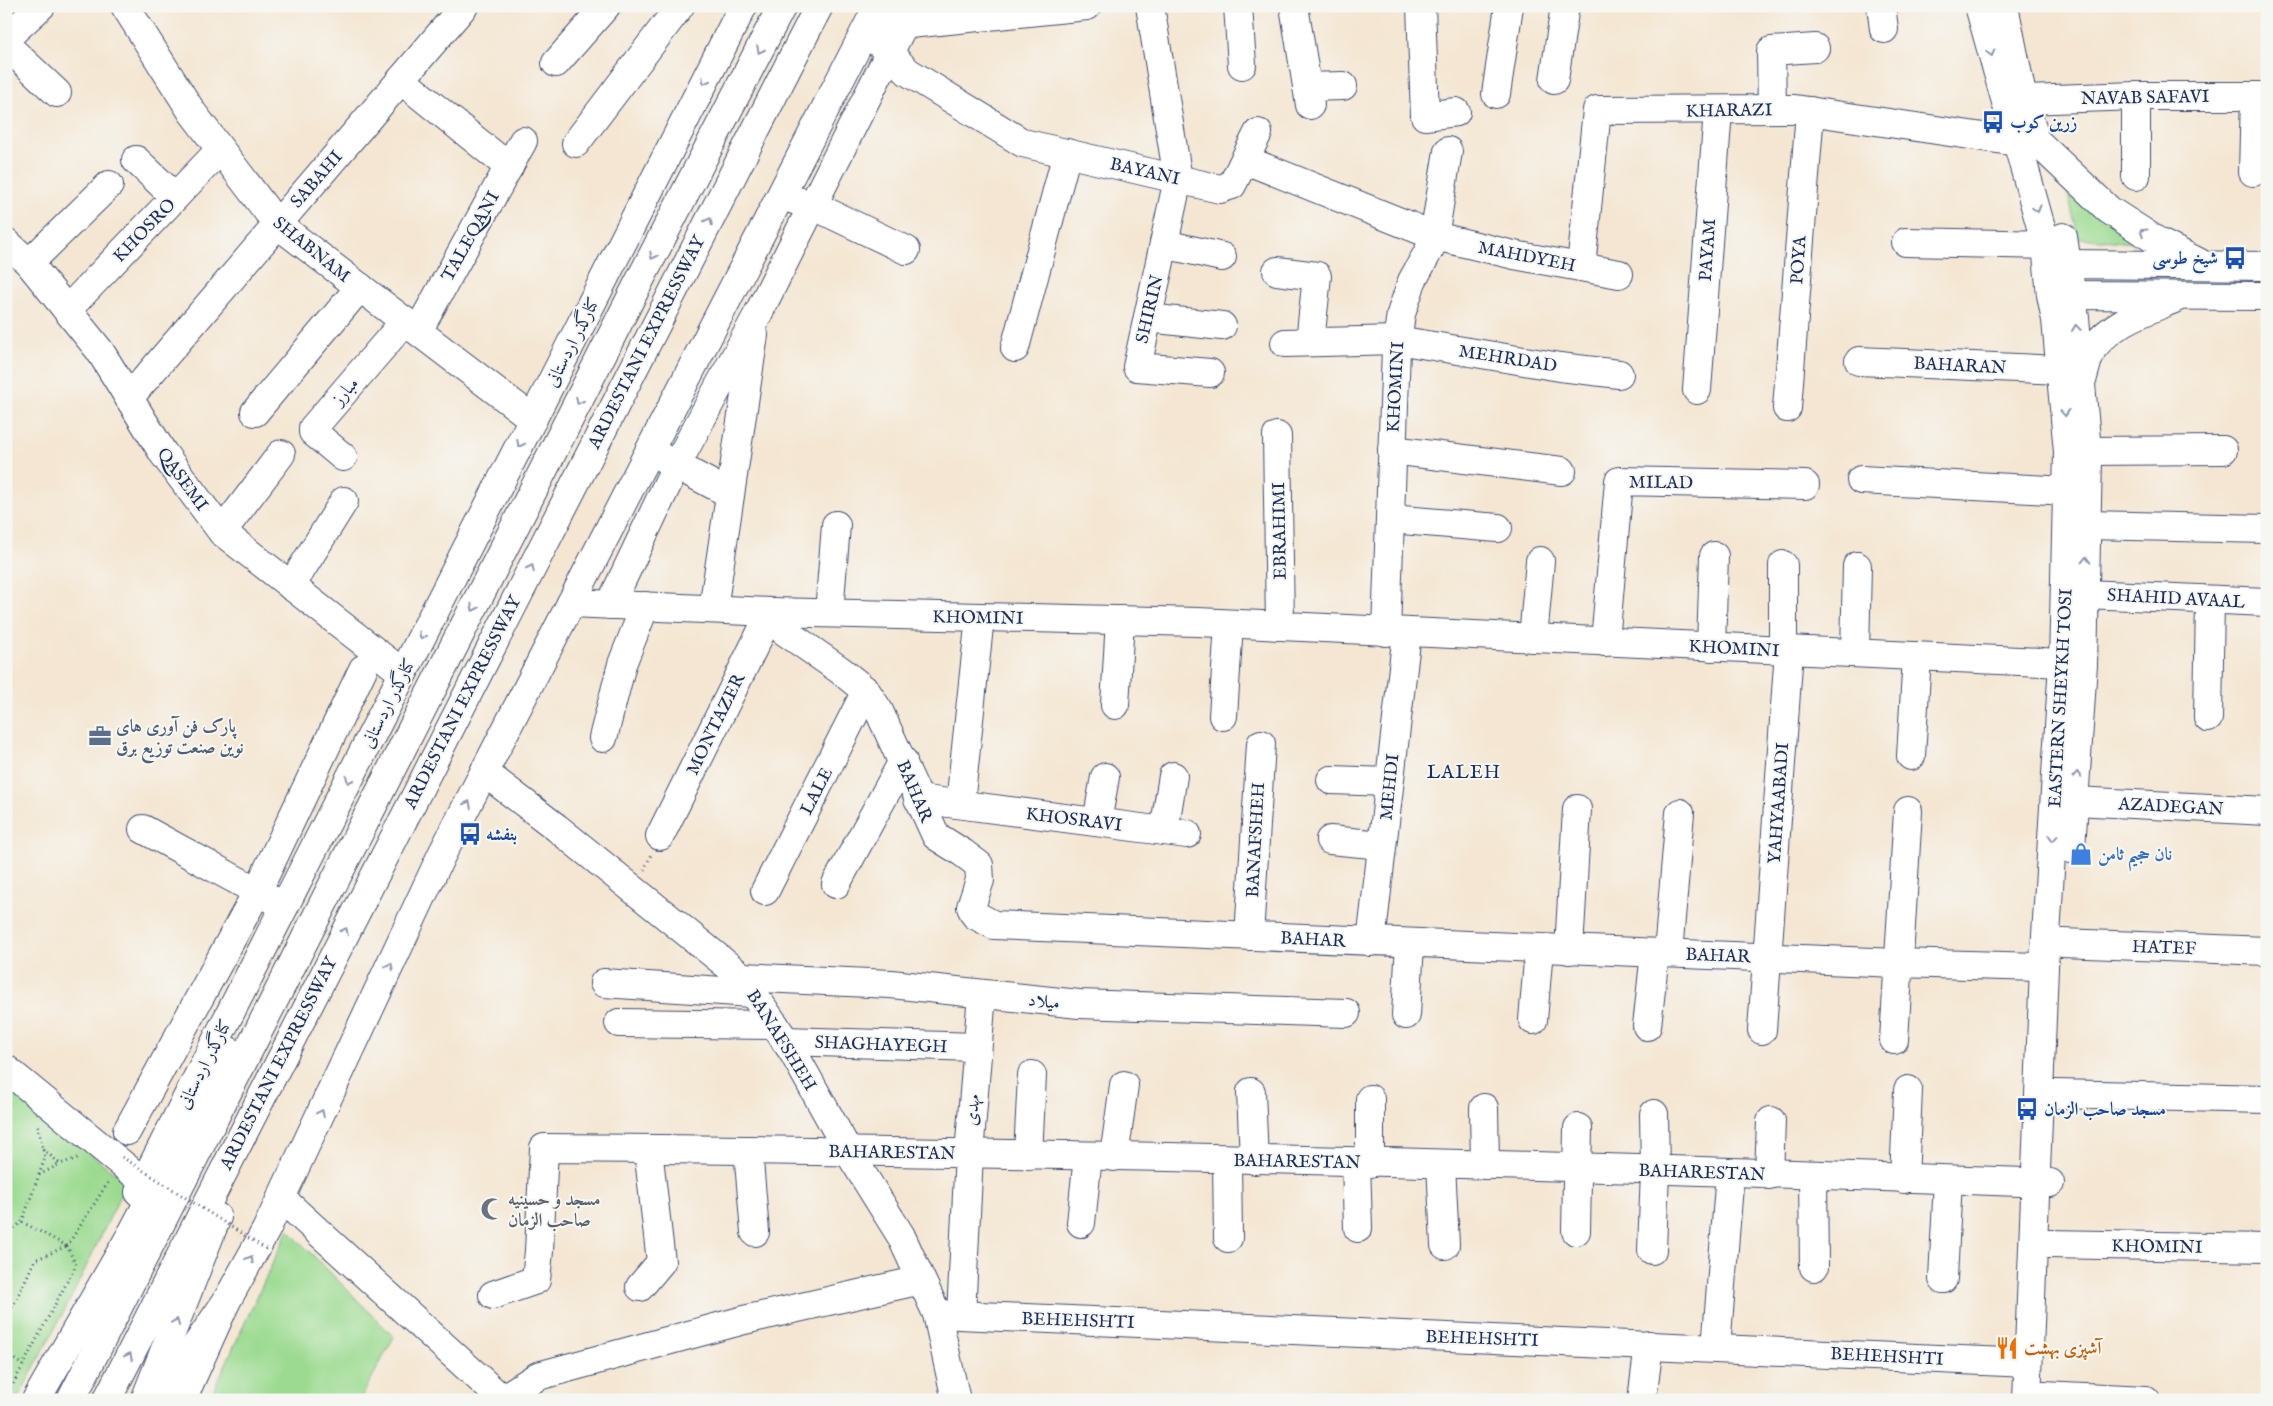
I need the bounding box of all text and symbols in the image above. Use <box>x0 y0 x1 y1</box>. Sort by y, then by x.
one-way arrow <box>756 44 766 53</box>
one-way arrow <box>1985 49 1996 58</box>
one-way arrow <box>701 76 711 85</box>
street label: NAVAB SAFAVI <box>2080 86 2210 111</box>
street label: KHARAZI <box>1685 99 1773 124</box>
bus stop icon: زرین کوب <box>1980 109 2006 135</box>
place label: زرین کوب <box>2010 112 2077 135</box>
street label: SABAHI <box>286 146 349 213</box>
street label: BAYANI <box>1107 153 1182 192</box>
street label: TALEQANI <box>437 187 506 286</box>
street label: KHOSRO <box>109 194 181 268</box>
one-way arrow <box>2031 205 2041 213</box>
street label: SHABNAM <box>268 212 354 288</box>
one-way arrow <box>703 217 713 226</box>
street label: PAYAM <box>1695 218 1722 282</box>
one-way arrow <box>2140 229 2149 238</box>
street label: ARDESTANI EXPRESSWAY <box>583 232 712 454</box>
street label: POYA <box>1786 234 1813 285</box>
street label: MAHDYEH <box>1476 237 1577 278</box>
bus stop icon: شیخ طوسی <box>2222 245 2248 271</box>
place label: شیخ طوسی <box>2152 248 2218 274</box>
one-way arrow <box>649 251 659 260</box>
street label: SHIRIN <box>1131 273 1170 346</box>
street label: کنارگذر اردستانی <box>538 292 606 392</box>
one-way arrow <box>2071 324 2082 332</box>
street label: MEHRDAD <box>1457 340 1559 379</box>
street label: KHOMINI <box>1383 341 1410 433</box>
street label: BAHARAN <box>1913 353 2007 380</box>
street label: مبارز <box>326 373 365 412</box>
one-way arrow <box>575 396 585 405</box>
one-way arrow <box>2059 409 2070 417</box>
one-way arrow <box>516 439 526 448</box>
street label: QASEMI <box>151 444 213 516</box>
street label: MILAD <box>1629 471 1693 496</box>
street label: EBRAHIMI <box>1268 482 1293 580</box>
one-way arrow <box>2081 556 2091 564</box>
one-way arrow <box>525 564 535 573</box>
street label: SHAHID AVAAL <box>2106 584 2246 615</box>
street label: EASTERN SHEYKH TOSI <box>2044 588 2079 808</box>
street label: ARDESTANI EXPRESSWAY <box>399 592 528 814</box>
one-way arrow <box>470 603 480 612</box>
street label: KHOMINI <box>932 606 1024 631</box>
one-way arrow <box>418 630 428 639</box>
street label: KHOMINI <box>1688 636 1780 663</box>
street label: کنارگذر اردستانی <box>354 653 422 753</box>
street label: MONTAZER <box>682 669 752 779</box>
place label: پارک فن آوری های نوین صنعت توزیع برق <box>116 715 244 764</box>
office icon: پارک فن آوری های نوین صنعت توزیع برق <box>87 723 113 749</box>
street label: YAHYAABADI <box>1764 741 1795 865</box>
street label: MEHDI <box>1376 752 1405 822</box>
street label: BAHAR <box>890 757 938 827</box>
district label: LALEH <box>1427 761 1501 785</box>
street label: LALE <box>796 764 839 819</box>
one-way arrow <box>2071 770 2082 778</box>
one-way arrow <box>345 775 355 784</box>
street label: BANAFSHEH <box>1242 782 1271 898</box>
street label: AZADEGAN <box>2117 793 2225 822</box>
one-way arrow <box>462 800 472 809</box>
street label: KHOSRAVI <box>1024 803 1124 838</box>
bus stop icon: بنفشه <box>457 821 483 847</box>
place label: بنفشه <box>486 824 517 847</box>
one-way arrow <box>2048 834 2059 842</box>
shop icon: نان حجیم ثامن <box>2068 841 2094 867</box>
place label: نان حجیم ثامن <box>2098 844 2172 872</box>
one-way arrow <box>339 927 349 936</box>
street label: BAHAR <box>1280 927 1348 954</box>
street label: HATEF <box>2131 936 2197 961</box>
street label: BAHAR <box>1685 944 1752 969</box>
street label: ARDESTANI EXPRESSWAY <box>215 953 344 1175</box>
one-way arrow <box>383 962 394 971</box>
street label: BANAFSHEH <box>740 986 821 1096</box>
street label: میلاد <box>1027 989 1061 1016</box>
street label: کنارگذر اردستانی <box>170 1014 238 1114</box>
street label: SHAGHAYEGH <box>814 1032 948 1059</box>
street label: مهدی <box>961 1093 986 1127</box>
bus stop icon: مسجد صاحب الزمان <box>2014 1096 2040 1122</box>
place label: مسجد صاحب الزمان <box>2044 1099 2166 1122</box>
one-way arrow <box>314 1109 325 1118</box>
street label: BAHARESTAN <box>828 1141 956 1166</box>
street label: BAHARESTAN <box>1233 1150 1361 1175</box>
street label: BAHARESTAN <box>1638 1160 1766 1187</box>
place label: مسجد و حسینیه صاحب الزمان <box>508 1189 600 1233</box>
mosque icon: مسجد و حسینیه صاحب الزمان <box>479 1196 505 1222</box>
street label: KHOMINI <box>2111 1235 2203 1260</box>
one-way arrow <box>244 1256 254 1265</box>
street label: BEHEHSHTI <box>1021 1308 1135 1335</box>
one-way arrow <box>170 1318 180 1327</box>
street label: BEHEHSHTI <box>1425 1326 1539 1353</box>
restaurant icon: آشپزی بهشت <box>1994 1335 2020 1361</box>
place label: آشپزی بهشت <box>2024 1337 2103 1361</box>
street label: BEHEHSHTI <box>1830 1343 1944 1372</box>
one-way arrow <box>123 1352 133 1361</box>

